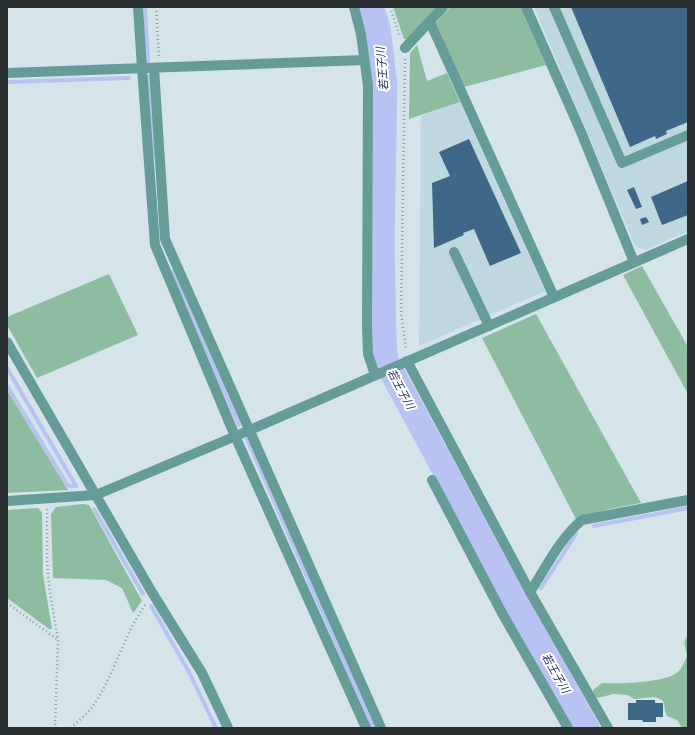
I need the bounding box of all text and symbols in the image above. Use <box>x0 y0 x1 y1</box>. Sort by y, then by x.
water label: 若王子川 <box>372 45 391 92</box>
water label: 若王子川 <box>384 366 419 413</box>
water label: 若王子川 <box>539 650 574 696</box>

